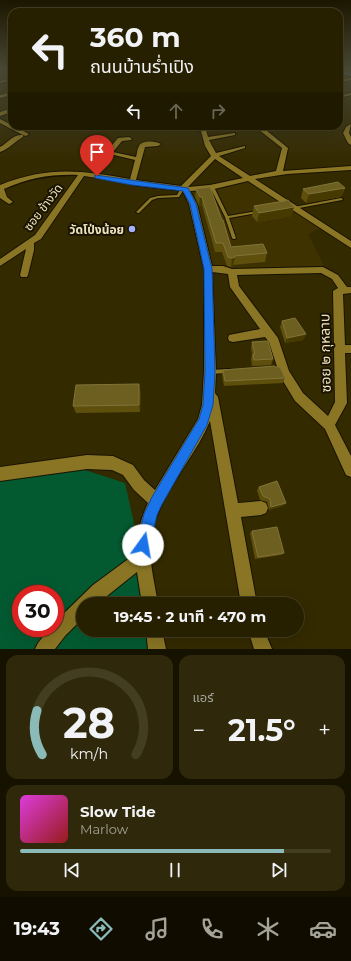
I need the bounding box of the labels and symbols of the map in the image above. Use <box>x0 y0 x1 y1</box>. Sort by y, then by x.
pin <box>80 135 114 176</box>
street label: ซอย ข้างวัด <box>20 181 66 233</box>
place label: วัดโป่งน้อย <box>69 222 124 237</box>
marker: วัดโป่งน้อย <box>127 224 137 234</box>
street label: ซอย ๒ กุหลาบ <box>315 313 335 393</box>
position arrow <box>122 524 164 566</box>
speed limit sign: 30 <box>12 585 64 637</box>

